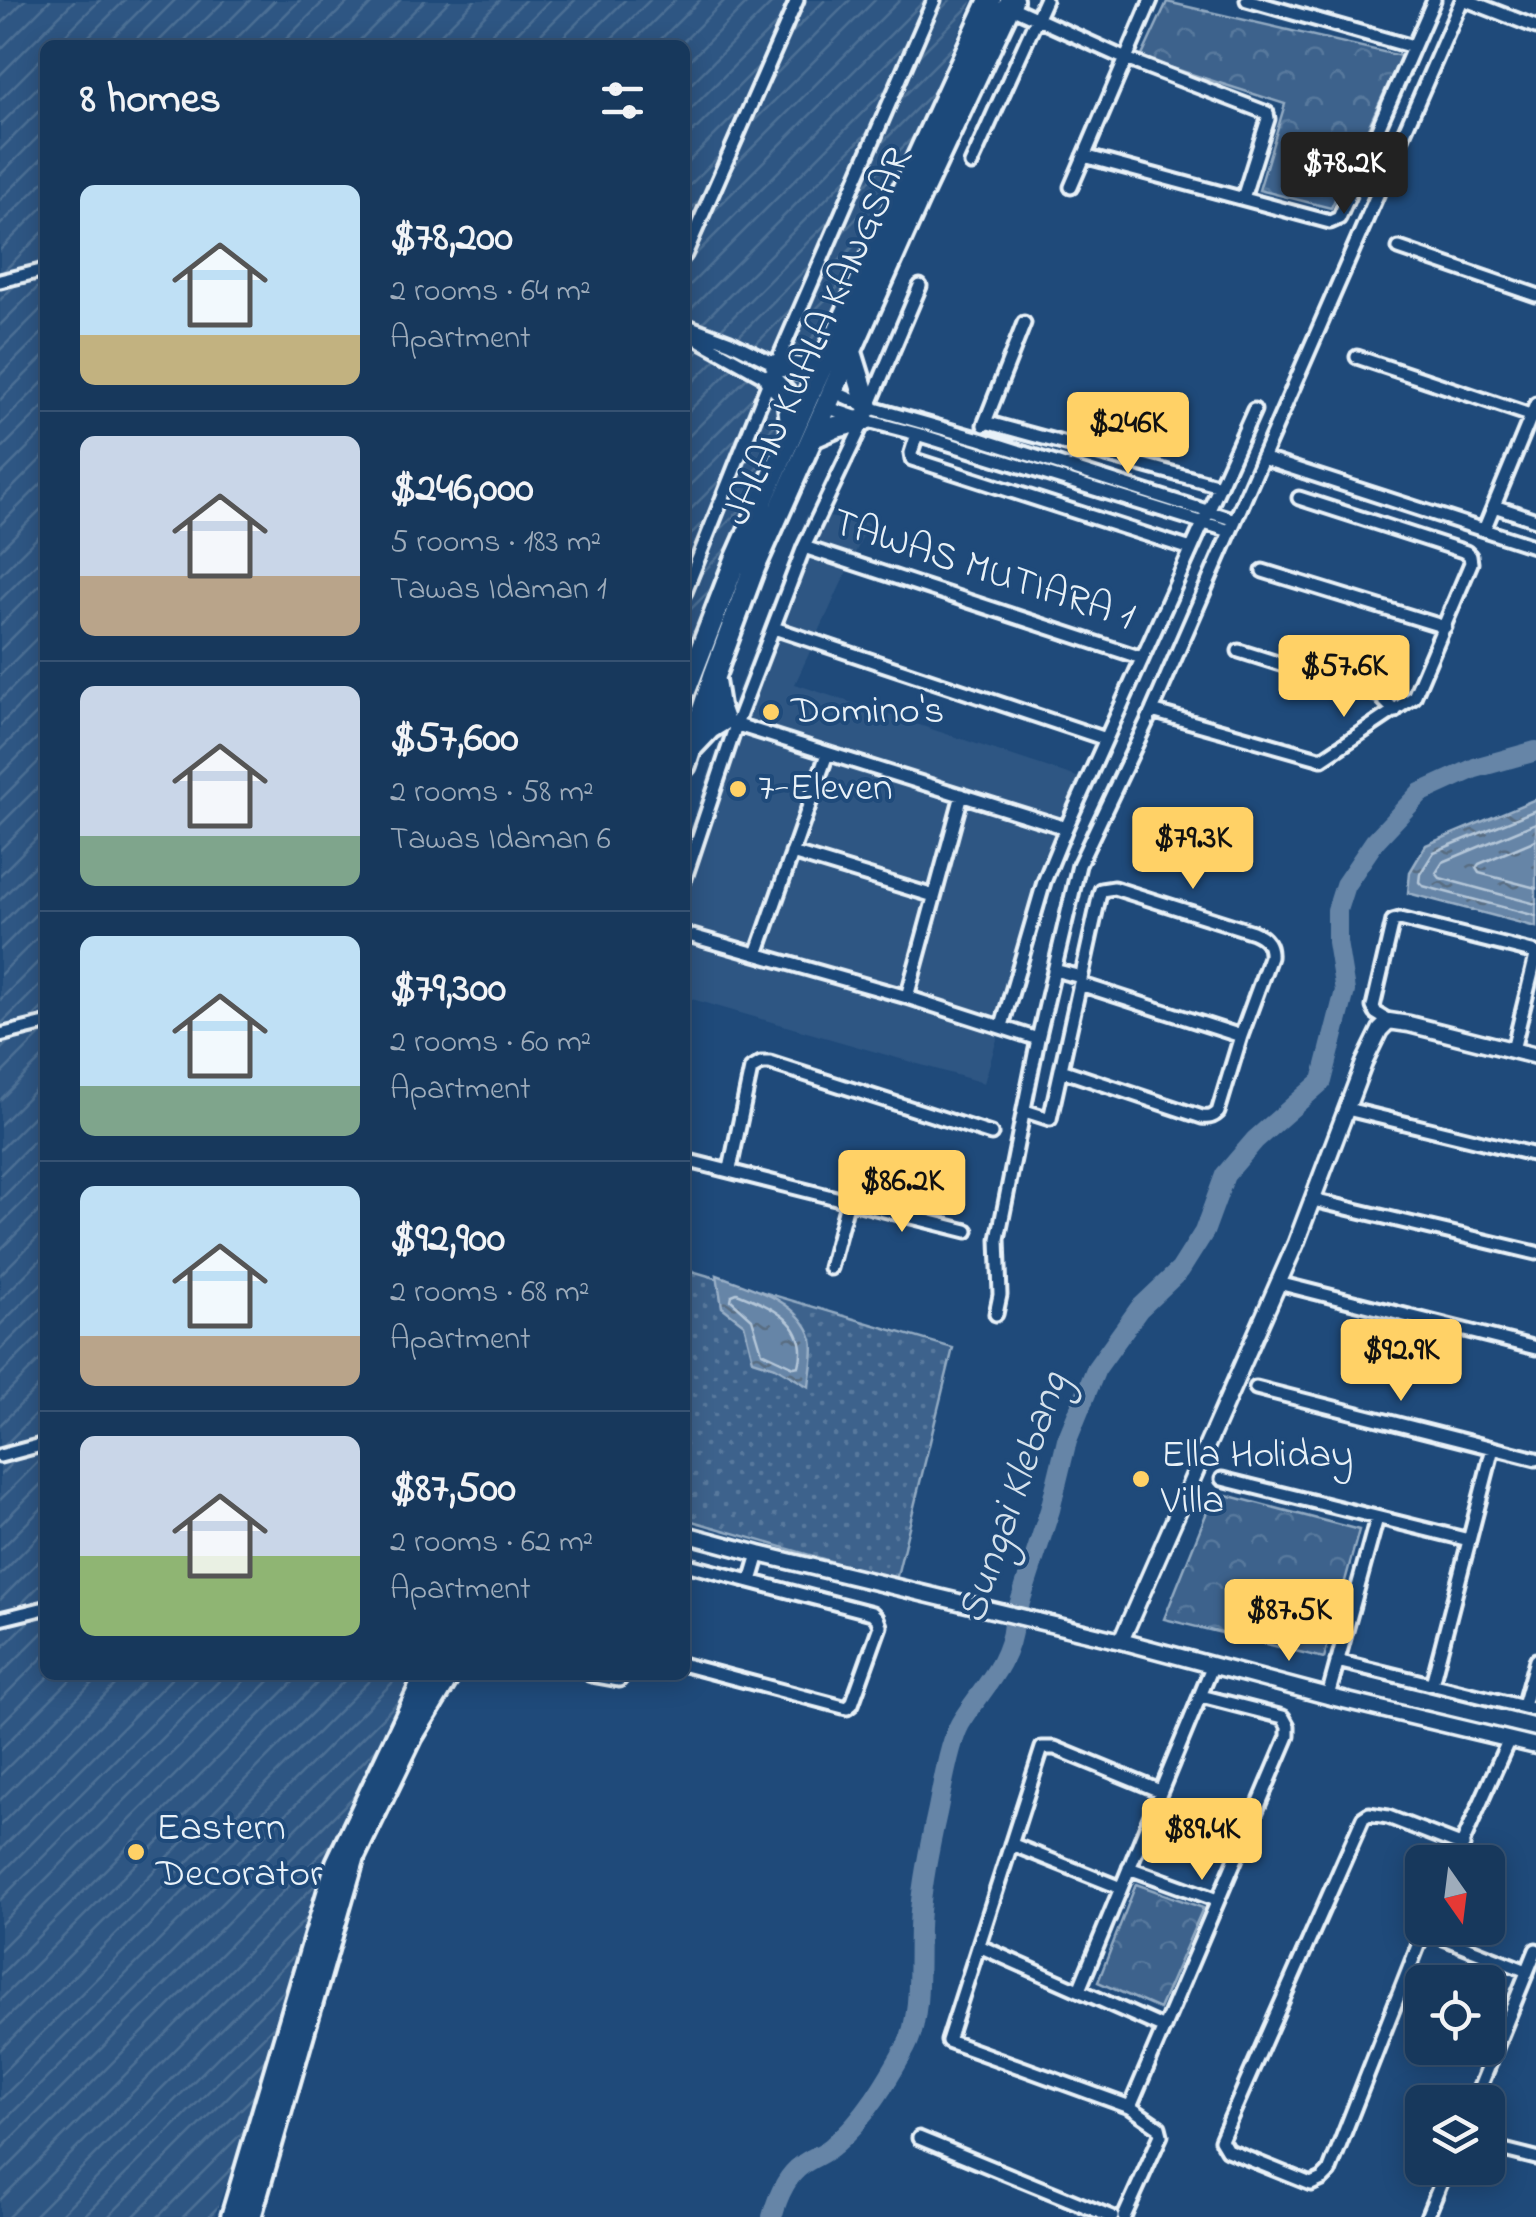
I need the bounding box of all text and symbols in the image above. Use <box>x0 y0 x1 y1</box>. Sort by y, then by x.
text: 8 homes <box>80 70 221 131</box>
icon: filters <box>595 73 650 128</box>
pin: $78.2K <box>1263 132 1425 217</box>
street label: JALAN KUALA KANGSAR <box>709 138 929 535</box>
text: $78.2K <box>1303 141 1385 188</box>
text: $78,200 <box>390 208 513 269</box>
icon: home <box>160 225 280 345</box>
text: 2 rooms · 64 m² <box>390 269 591 316</box>
text: Apartment <box>390 316 531 363</box>
pin: $246K <box>1058 392 1198 477</box>
text: $246K <box>1089 401 1167 448</box>
text: $246,000 <box>390 459 534 520</box>
icon: home <box>160 476 280 596</box>
street label: TAWAS MUTIARA 1 <box>824 494 1142 648</box>
text: 5 rooms · 183 m² <box>390 520 601 567</box>
text: Tawas Idaman 1 <box>390 567 607 614</box>
pin: $57.6K <box>1263 635 1425 720</box>
text: $57.6K <box>1301 644 1387 691</box>
place label: Domino's <box>790 683 944 742</box>
marker: Domino's <box>760 701 782 723</box>
text: $57,600 <box>390 709 519 770</box>
icon: home <box>160 726 280 846</box>
place label: 7-Eleven <box>758 760 893 819</box>
text: 2 rooms · 58 m² <box>390 770 594 817</box>
marker: 7-Eleven <box>727 778 749 800</box>
pin: $79.3K <box>1112 807 1274 892</box>
text: $79.3K <box>1154 816 1232 863</box>
text: Tawas Idaman 6 <box>390 817 611 864</box>
text: $79,300 <box>390 959 506 1020</box>
icon: home <box>160 976 280 1096</box>
text: 2 rooms · 60 m² <box>390 1020 591 1067</box>
text: Apartment <box>390 1067 531 1114</box>
pin: $86.2K <box>821 1150 983 1235</box>
text: $86.2K <box>860 1159 944 1206</box>
text: $92,900 <box>390 1209 505 1270</box>
icon: home <box>160 1226 280 1346</box>
text: 2 rooms · 68 m² <box>390 1270 589 1317</box>
text: Apartment <box>390 1317 531 1364</box>
pin: $92.9K <box>1320 1319 1482 1404</box>
text: $92.9K <box>1363 1328 1439 1375</box>
water label: Sungai Klebang <box>943 1363 1087 1632</box>
place label: Ella Holiday Villa <box>1160 1427 1353 1532</box>
text: $87,500 <box>390 1459 516 1520</box>
marker: Ella Holiday Villa <box>1130 1468 1152 1490</box>
icon: home <box>160 1476 280 1596</box>
text: 2 rooms · 62 m² <box>390 1520 593 1567</box>
text: Apartment <box>390 1567 531 1614</box>
pin: $87.5K <box>1208 1579 1370 1664</box>
text: $87.5K <box>1247 1588 1331 1635</box>
pin: $89.4K <box>1121 1798 1283 1883</box>
place label: Eastern Decorator <box>155 1800 323 1905</box>
text: $89.4K <box>1164 1807 1240 1854</box>
marker: Eastern Decorator <box>125 1841 147 1863</box>
north arrow <box>1405 1845 1505 1945</box>
map controls <box>1405 1845 1505 2185</box>
button: locate <box>1405 1965 1505 2065</box>
button: layers <box>1405 2085 1505 2185</box>

